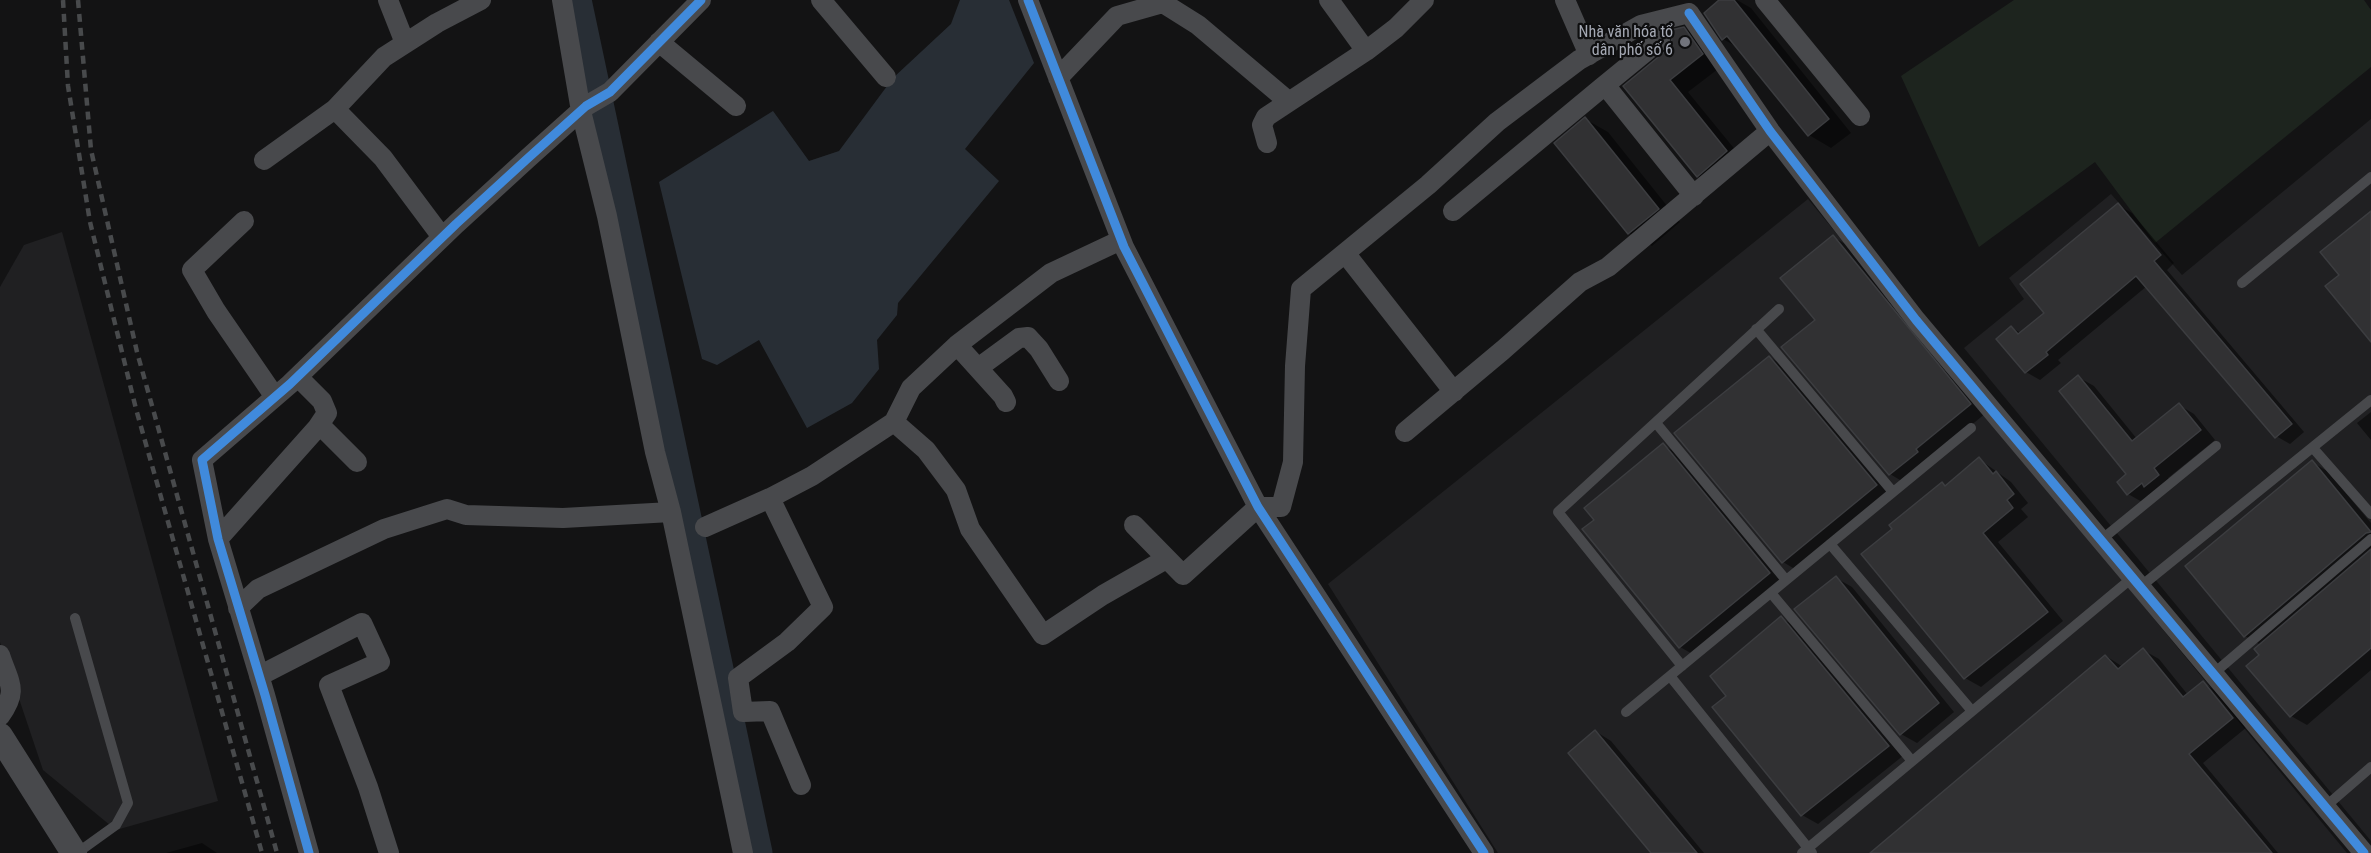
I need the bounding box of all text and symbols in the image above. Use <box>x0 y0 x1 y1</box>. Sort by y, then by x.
place label: Nhà văn hóa tổ dân phố số 6 <box>1579 23 1673 61</box>
marker: Nhà văn hóa tổ dân phố số 6 <box>1678 35 1692 49</box>

